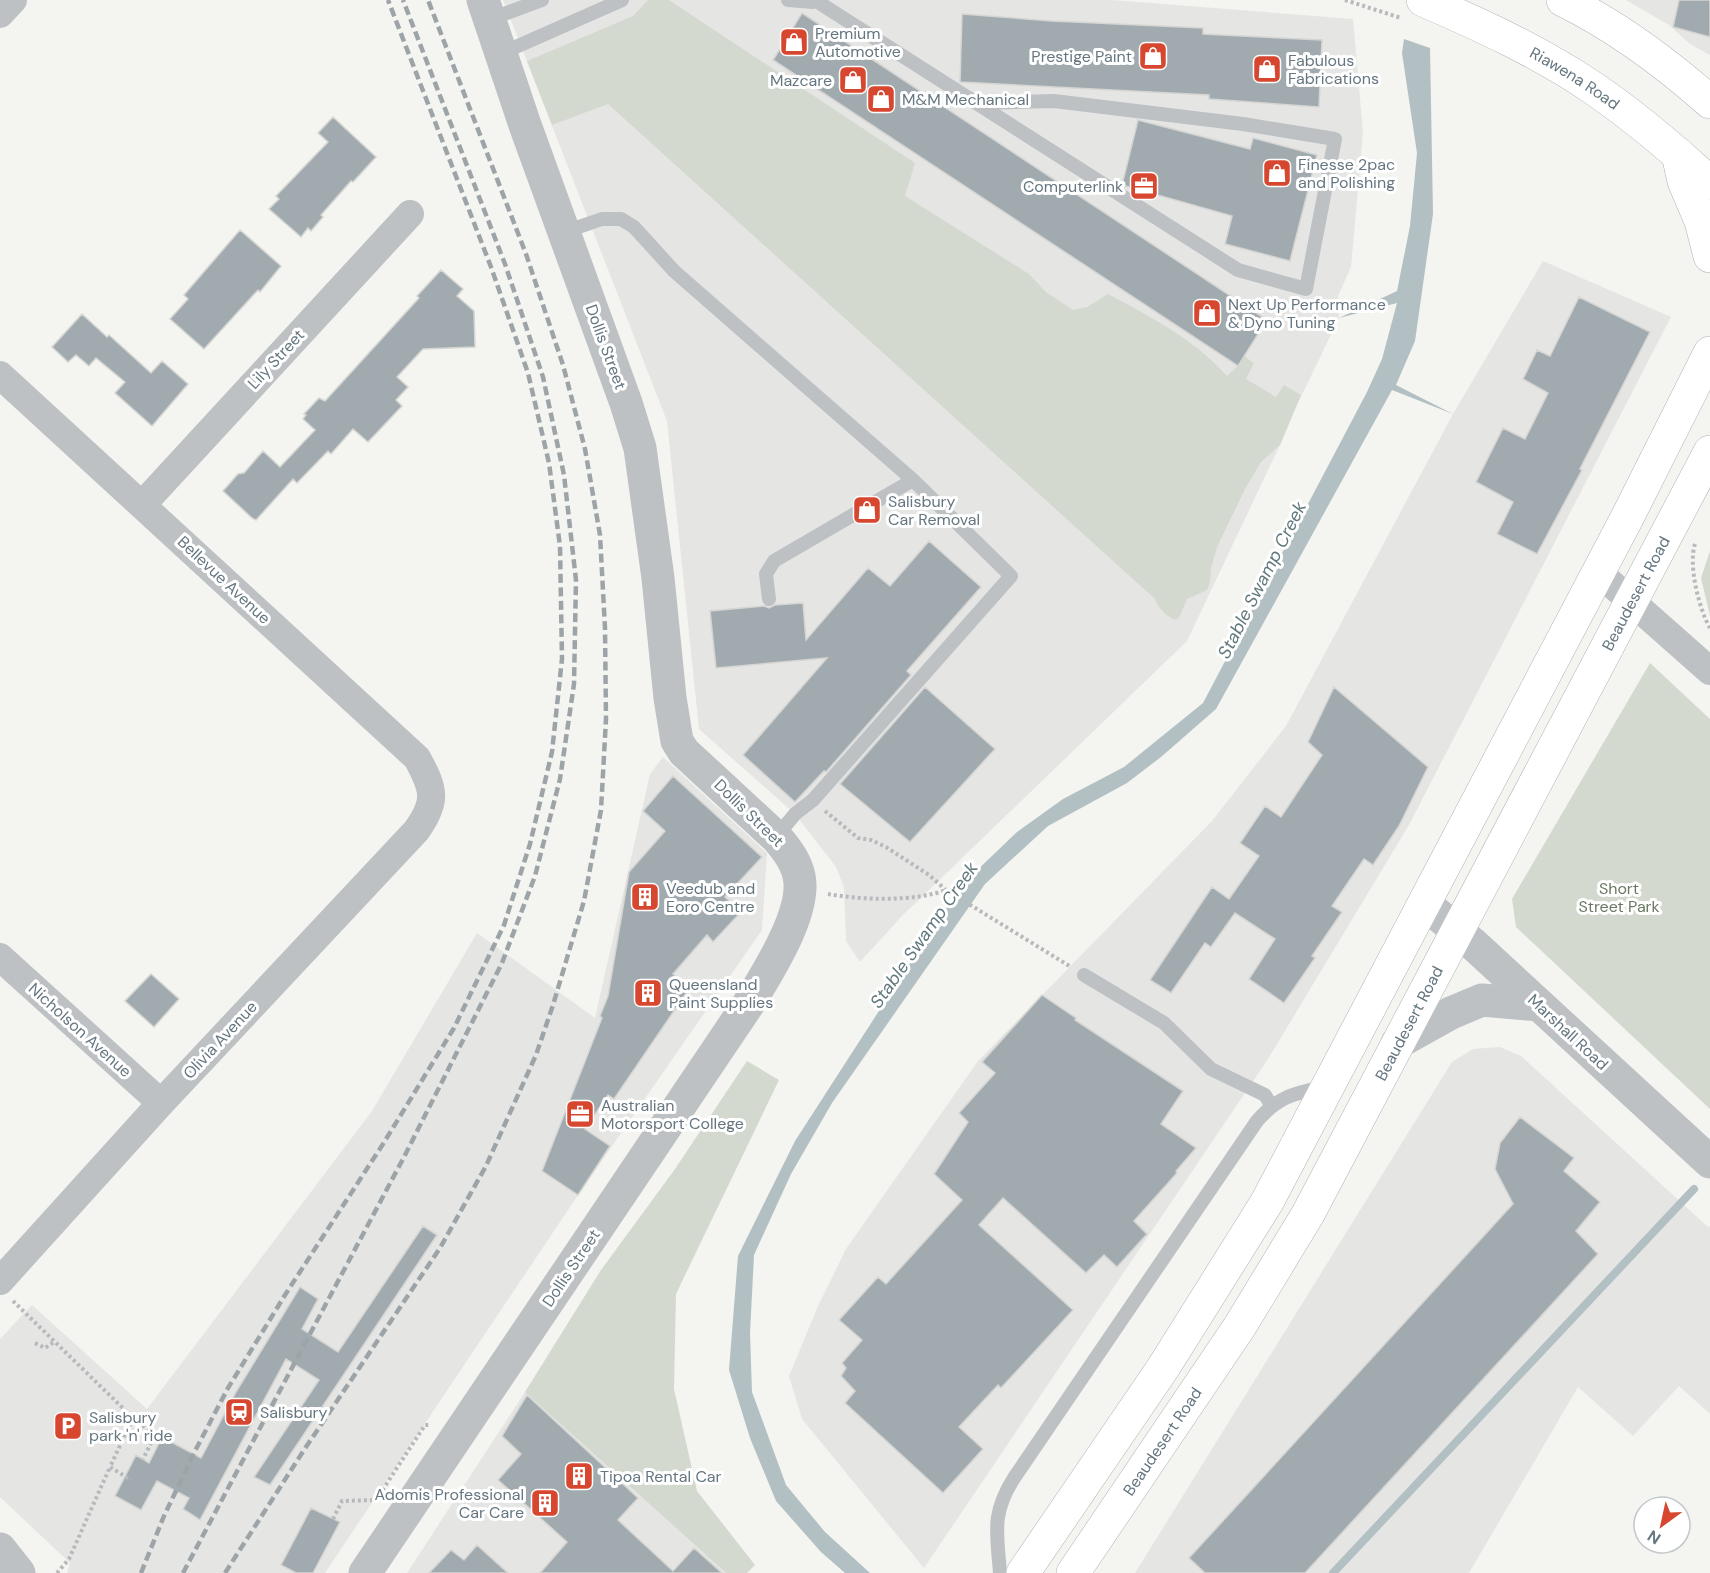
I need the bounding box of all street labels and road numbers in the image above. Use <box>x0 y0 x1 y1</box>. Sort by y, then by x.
street label: Riawena Road <box>1526 42 1624 114</box>
street label: Dollis Street <box>581 302 631 392</box>
street label: Lily Street <box>243 325 309 393</box>
street label: Bellevue Avenue <box>173 531 275 629</box>
street label: Beaudesert Road <box>1597 532 1674 654</box>
street label: Dollis Street <box>710 774 788 852</box>
street label: Beaudesert Road <box>1370 962 1448 1084</box>
street label: Nicholson Avenue <box>24 978 136 1082</box>
street label: Marshall Road <box>1523 989 1613 1075</box>
street label: Olivia Avenue <box>178 996 262 1084</box>
street label: Dollis Street <box>537 1225 605 1311</box>
street label: Beaudesert Road <box>1118 1383 1206 1500</box>

